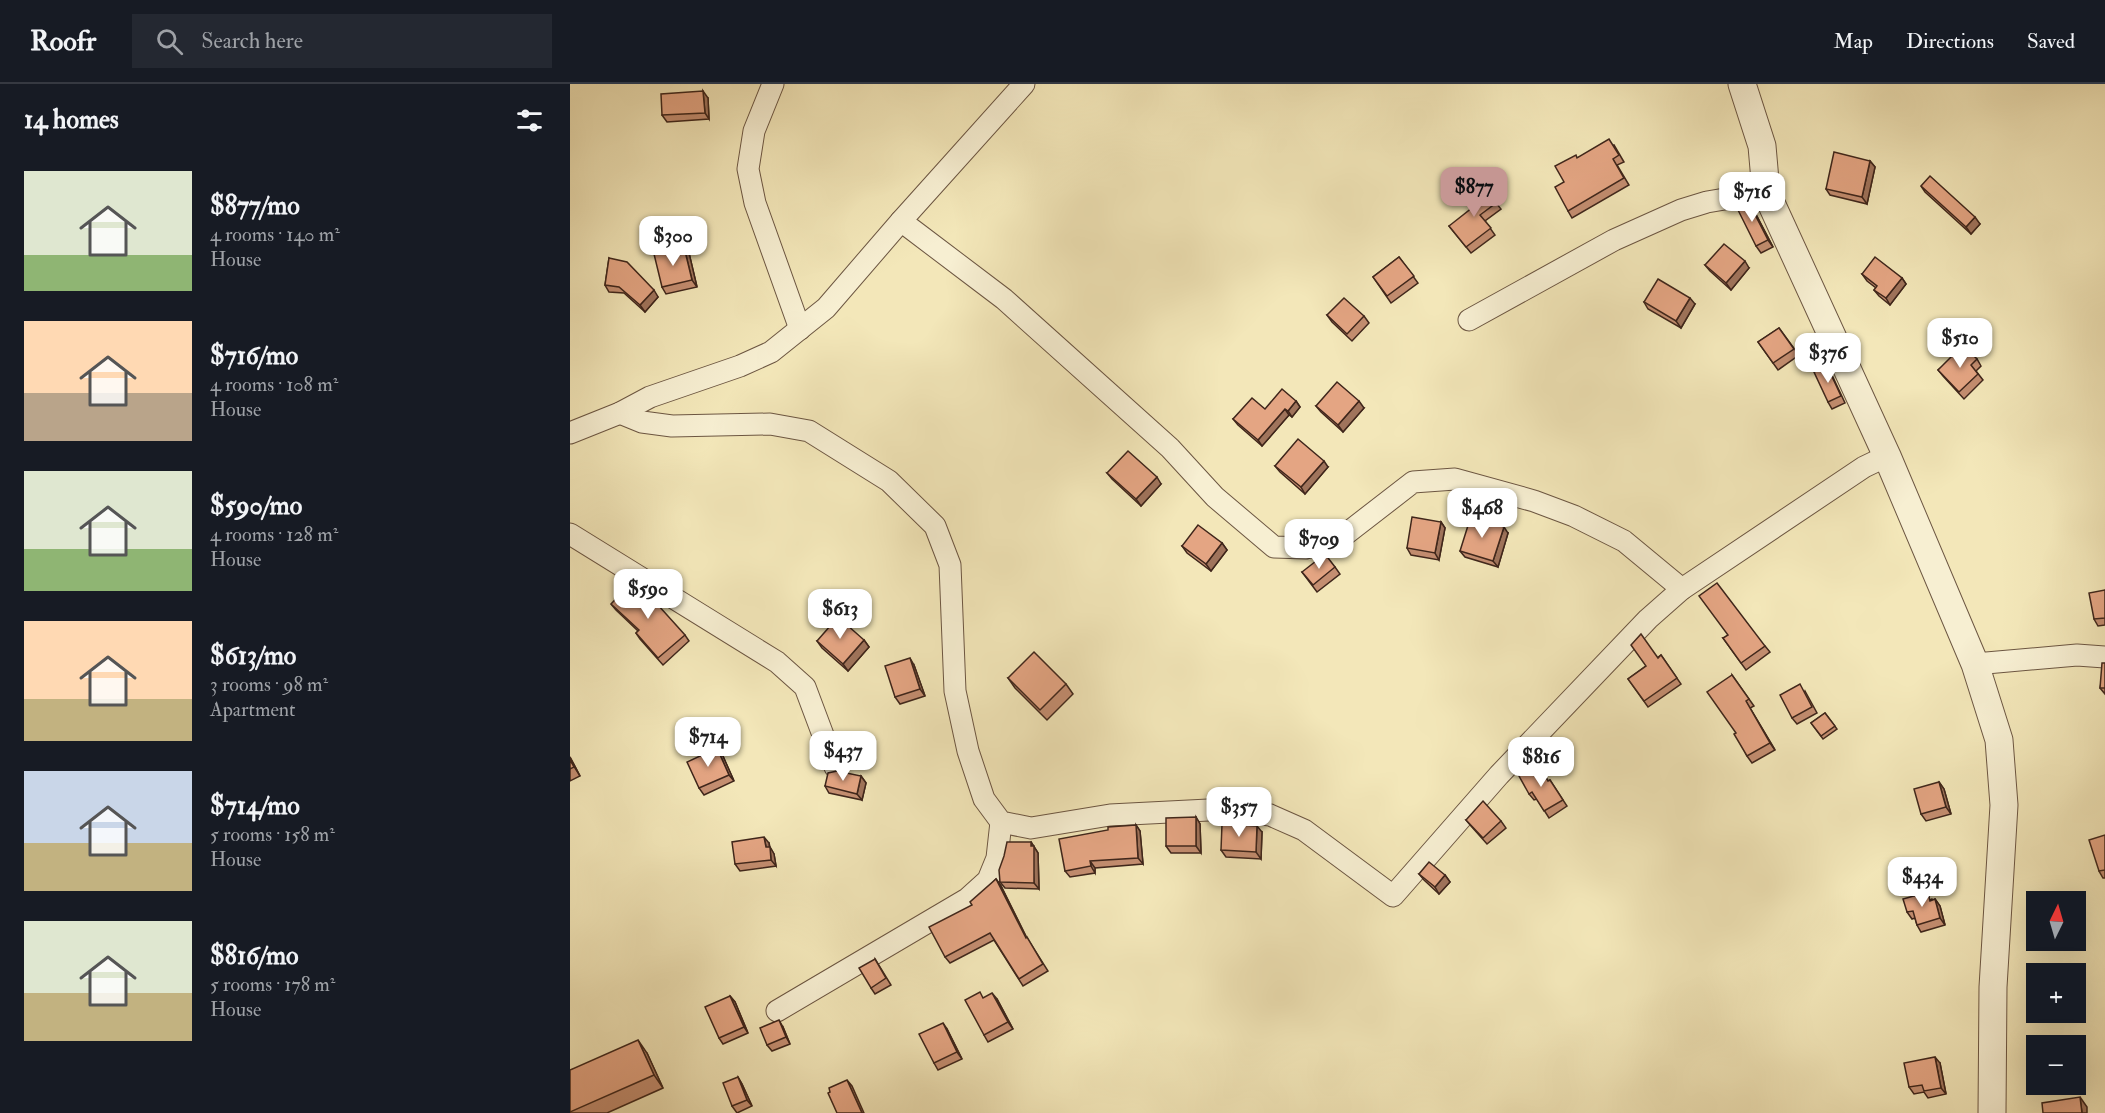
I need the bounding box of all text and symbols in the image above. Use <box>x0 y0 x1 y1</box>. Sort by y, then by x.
search box <box>132 14 552 68</box>
text: Roofr <box>30 24 96 59</box>
icon: search <box>153 25 186 58</box>
text: Search here <box>201 27 303 55</box>
text: Map <box>1833 28 1873 55</box>
text: Directions <box>1906 28 1994 55</box>
text: Saved <box>2027 28 2075 55</box>
text: 14 homes <box>24 104 119 136</box>
icon: filters <box>513 104 546 137</box>
pin: $877 <box>1438 167 1510 218</box>
pin: $716 <box>1716 172 1788 223</box>
text: $877 <box>1454 174 1494 199</box>
text: $716 <box>1733 179 1771 204</box>
text: $877/mo <box>210 190 300 222</box>
icon: home <box>72 195 144 267</box>
pin: $300 <box>637 216 709 267</box>
text: 4 rooms · 140 m² <box>210 222 340 247</box>
text: $300 <box>653 223 693 248</box>
text: House <box>210 247 261 272</box>
pin: $510 <box>1924 318 1996 369</box>
text: $510 <box>1941 325 1979 350</box>
pin: $376 <box>1792 333 1864 384</box>
text: $716/mo <box>210 340 298 372</box>
text: $376 <box>1809 340 1847 365</box>
icon: home <box>72 345 144 417</box>
text: 4 rooms · 108 m² <box>210 372 338 397</box>
text: House <box>210 397 261 422</box>
pin: $468 <box>1446 488 1518 539</box>
text: $590/mo <box>210 490 302 522</box>
icon: home <box>72 495 144 567</box>
text: $468 <box>1461 495 1503 520</box>
pin: $709 <box>1283 519 1355 570</box>
text: 4 rooms · 128 m² <box>210 522 338 547</box>
text: $709 <box>1299 526 1339 551</box>
text: House <box>210 547 261 572</box>
pin: $590 <box>612 569 684 620</box>
text: $590 <box>628 576 668 601</box>
pin: $613 <box>804 589 876 640</box>
text: $613 <box>822 596 858 621</box>
text: $613/mo <box>210 640 296 672</box>
icon: home <box>72 645 144 717</box>
text: 3 rooms · 98 m² <box>210 672 328 697</box>
text: Apartment <box>210 697 295 722</box>
pin: $714 <box>672 717 744 768</box>
text: $714 <box>689 724 727 749</box>
pin: $437 <box>807 731 879 782</box>
pin: $816 <box>1505 737 1577 788</box>
text: $437 <box>824 738 862 763</box>
text: $816 <box>1522 744 1560 769</box>
pin: $357 <box>1203 787 1275 838</box>
text: $714/mo <box>210 790 300 822</box>
text: $357 <box>1221 794 1257 819</box>
icon: home <box>72 795 144 867</box>
text: 5 rooms · 158 m² <box>210 822 335 847</box>
text: House <box>210 847 261 872</box>
pin: $434 <box>1886 857 1958 908</box>
text: $434 <box>1902 864 1942 889</box>
north arrow <box>2026 891 2086 951</box>
map controls <box>2026 891 2086 1095</box>
text: $816/mo <box>210 940 299 972</box>
icon: home <box>72 945 144 1017</box>
button: + <box>2026 963 2086 1023</box>
text: 5 rooms · 178 m² <box>210 972 335 997</box>
text: House <box>210 997 261 1022</box>
button: − <box>2026 1035 2086 1095</box>

